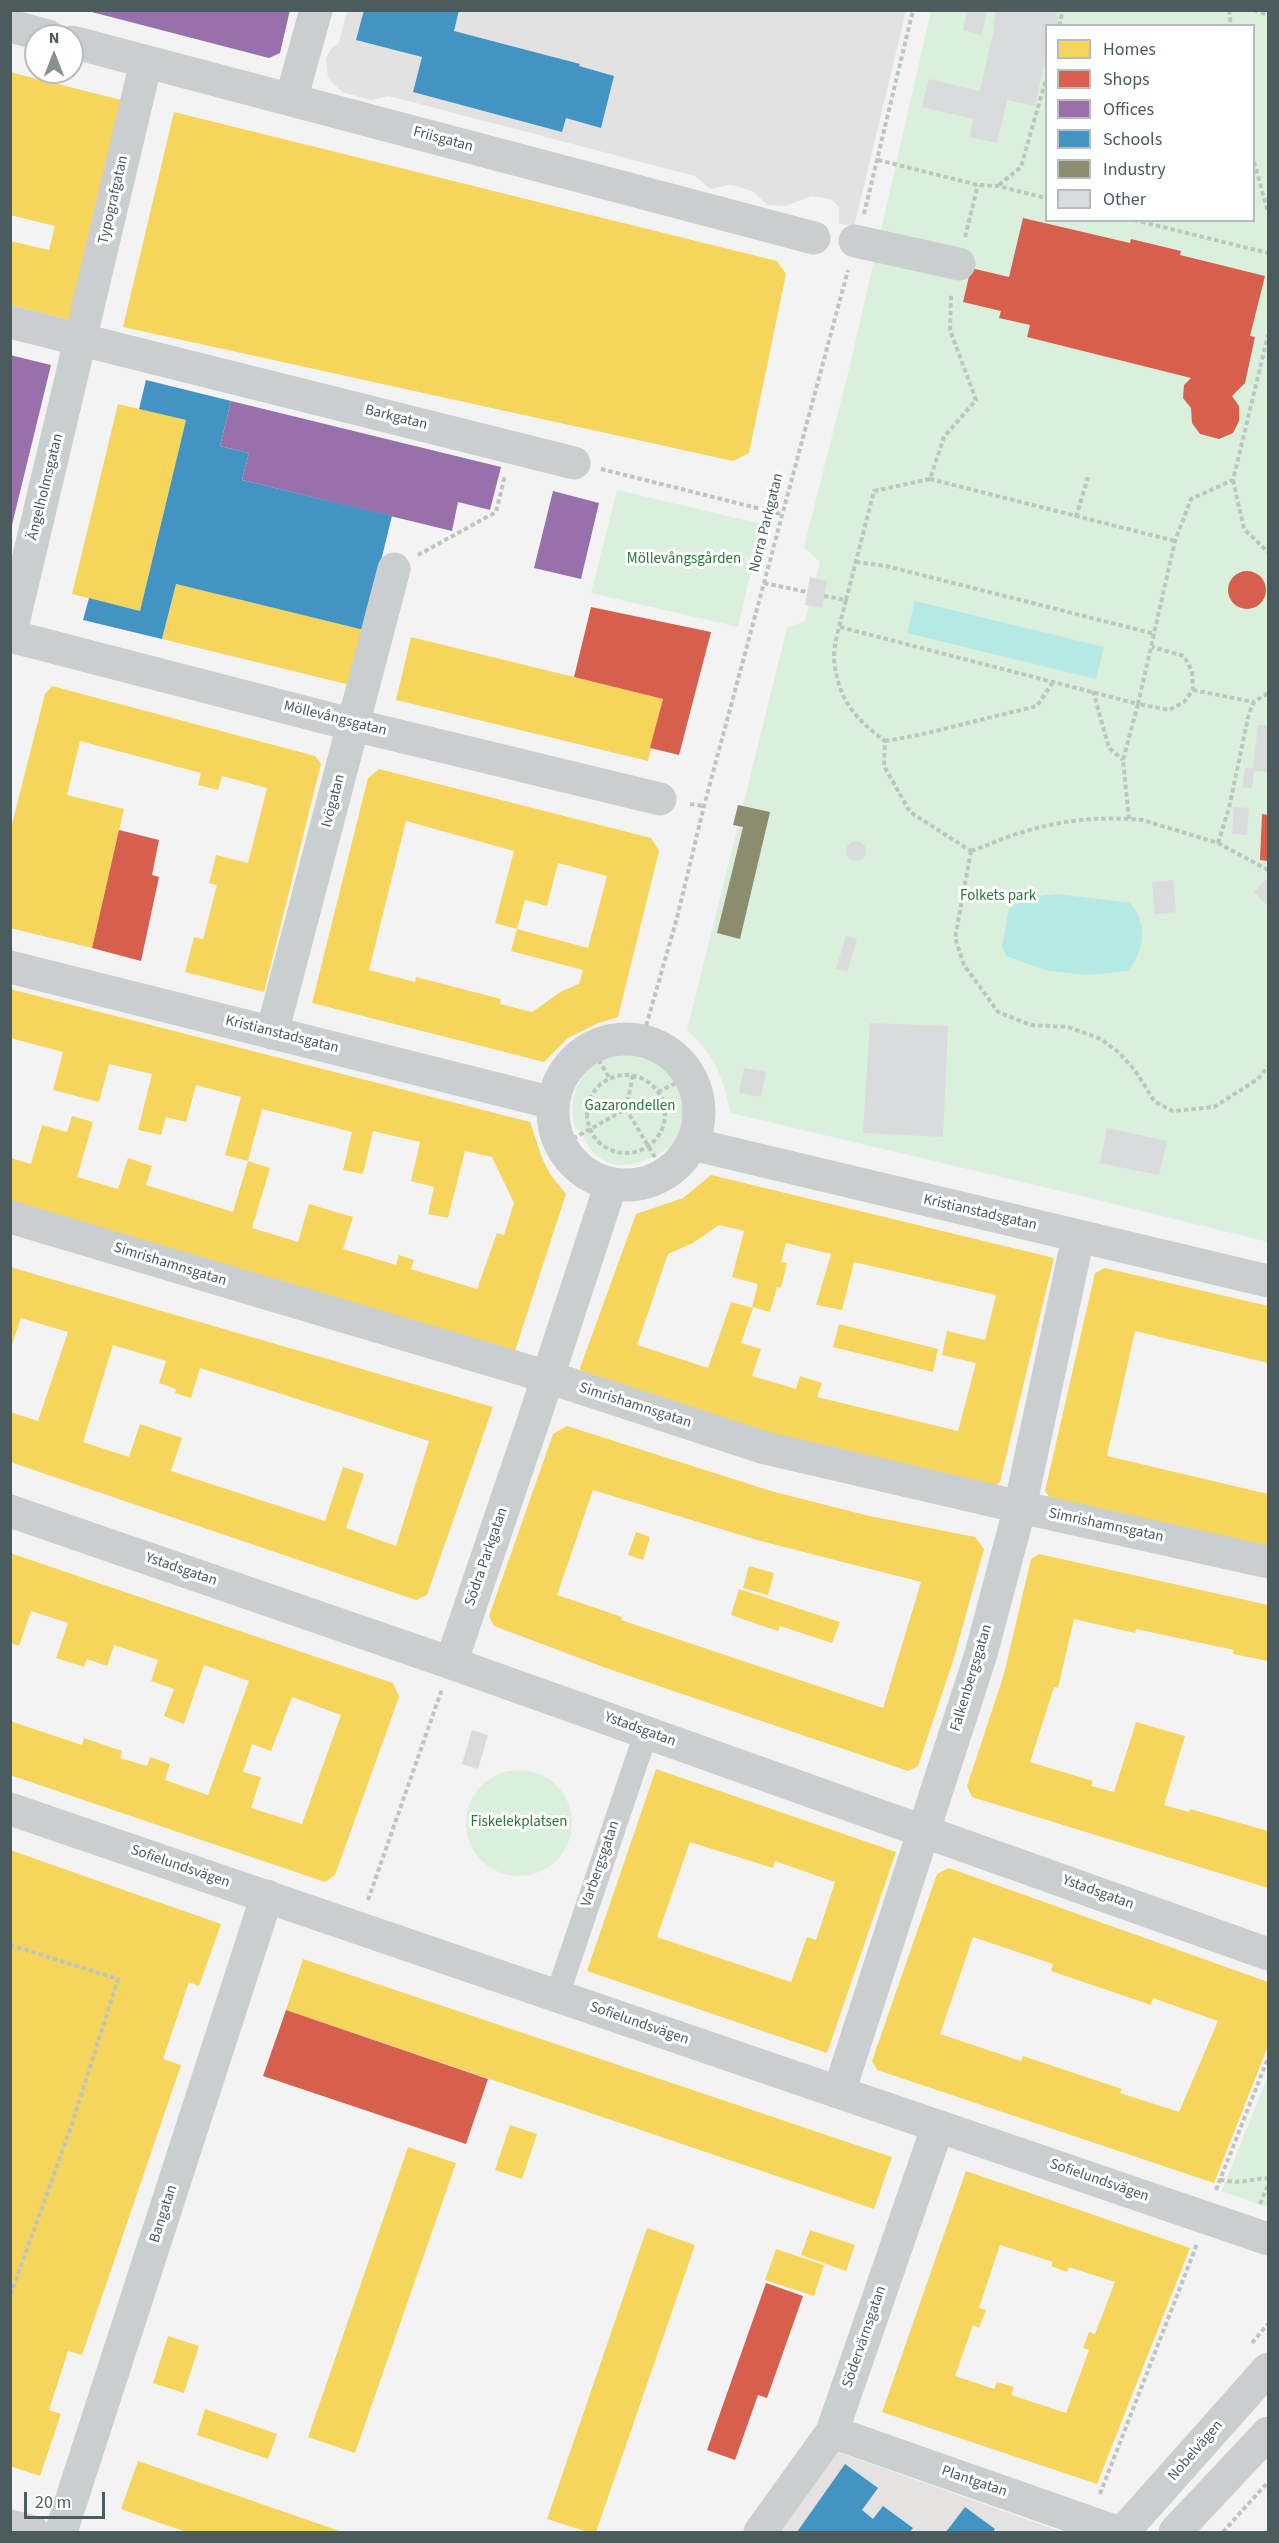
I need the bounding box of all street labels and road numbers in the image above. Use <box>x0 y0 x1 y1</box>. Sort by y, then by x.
street label: Friisgatan <box>411 123 475 157</box>
street label: Typografgatan <box>95 154 133 246</box>
street label: Barkgatan <box>363 402 429 434</box>
street label: Ängelholmsgatan <box>24 432 68 542</box>
street label: Norra Parkgatan <box>746 472 788 574</box>
street label: Möllevångsgatan <box>282 697 388 741</box>
street label: Ivögatan <box>318 772 350 830</box>
street label: Kristianstadsgatan <box>223 1012 341 1058</box>
street label: Kristianstadsgatan <box>921 1191 1039 1235</box>
street label: Simrishamnsgatan <box>111 1239 229 1291</box>
street label: Simrishamnsgatan <box>577 1379 693 1433</box>
street label: Södra Parkgatan <box>462 1505 512 1609</box>
street label: Simrishamnsgatan <box>1047 1505 1165 1547</box>
street label: Ystadsgatan <box>143 1549 219 1591</box>
street label: Falkenbergsgatan <box>947 1622 997 1734</box>
street label: Ystadsgatan <box>602 1709 678 1751</box>
street label: Varbergsgatan <box>578 1819 624 1909</box>
street label: Sofielundsvägen <box>128 1842 232 1892</box>
street label: Ystadsgatan <box>1060 1872 1136 1914</box>
street label: Sofielundsvägen <box>587 1999 691 2049</box>
street label: Sofielundsvägen <box>1047 2156 1151 2206</box>
street label: Bangatan <box>146 2183 182 2245</box>
street label: Södervärnsgatan <box>839 2284 891 2390</box>
street label: Nobelvägen <box>1165 2417 1227 2485</box>
street label: Plantgatan <box>939 2462 1009 2502</box>

